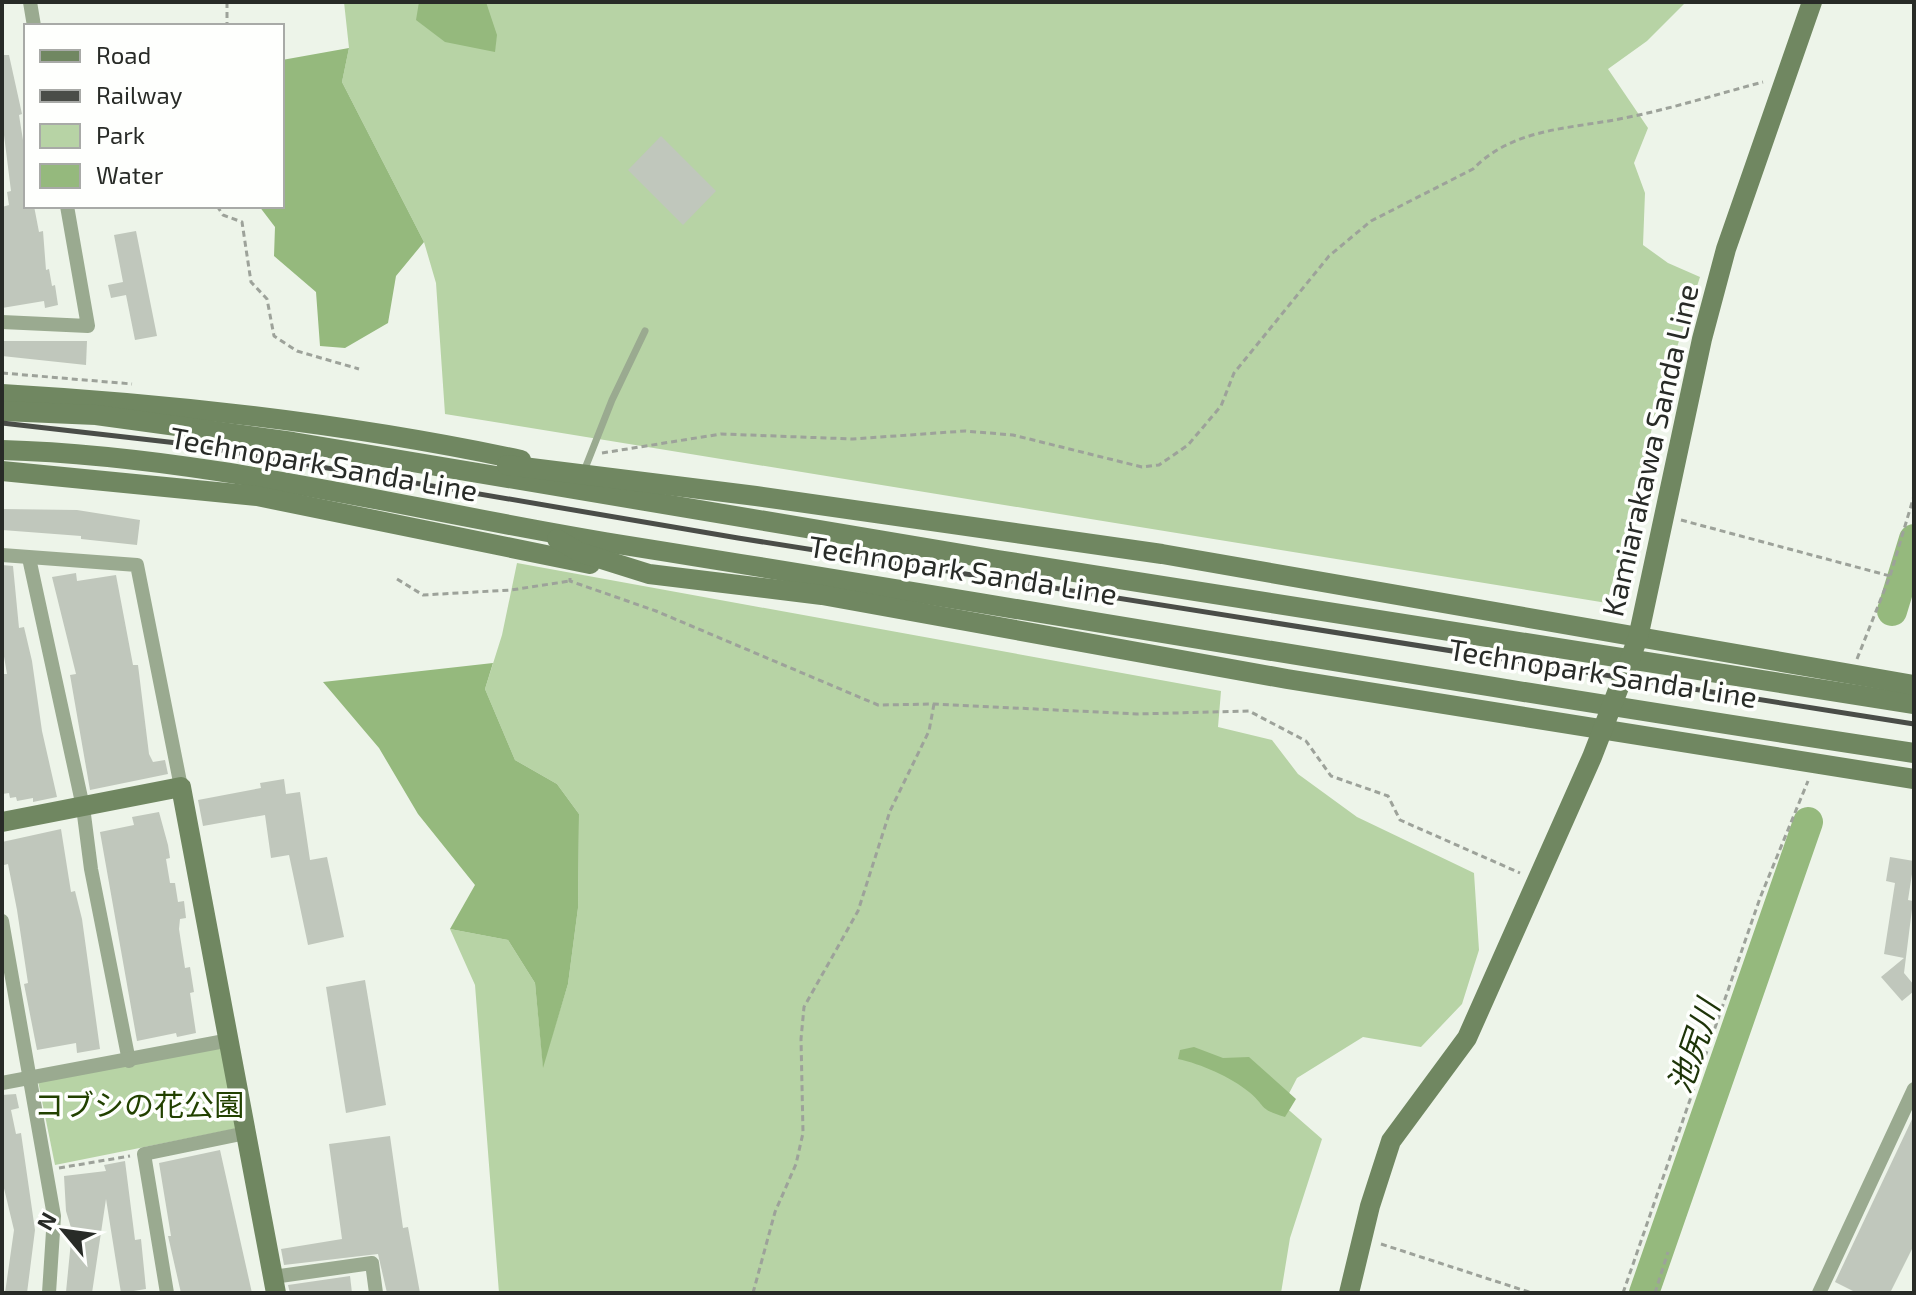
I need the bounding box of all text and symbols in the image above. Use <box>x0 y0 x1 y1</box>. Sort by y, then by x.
legend <box>24 24 284 208</box>
text: Road <box>96 40 151 69</box>
text: Railway <box>96 80 183 109</box>
text: Park <box>96 120 145 149</box>
text: Water <box>96 160 164 189</box>
street label: Kamiarakawa Sanda Line <box>1593 280 1705 620</box>
street label: Technopark Sanda Line <box>167 418 481 508</box>
street label: Technopark Sanda Line <box>806 527 1120 611</box>
street label: Technopark Sanda Line <box>1446 630 1760 714</box>
water label: 池尻川 <box>1658 992 1727 1098</box>
park label: コブシの花公園 <box>34 1086 244 1122</box>
north arrow <box>24 1191 104 1271</box>
text: N <box>30 1208 61 1234</box>

